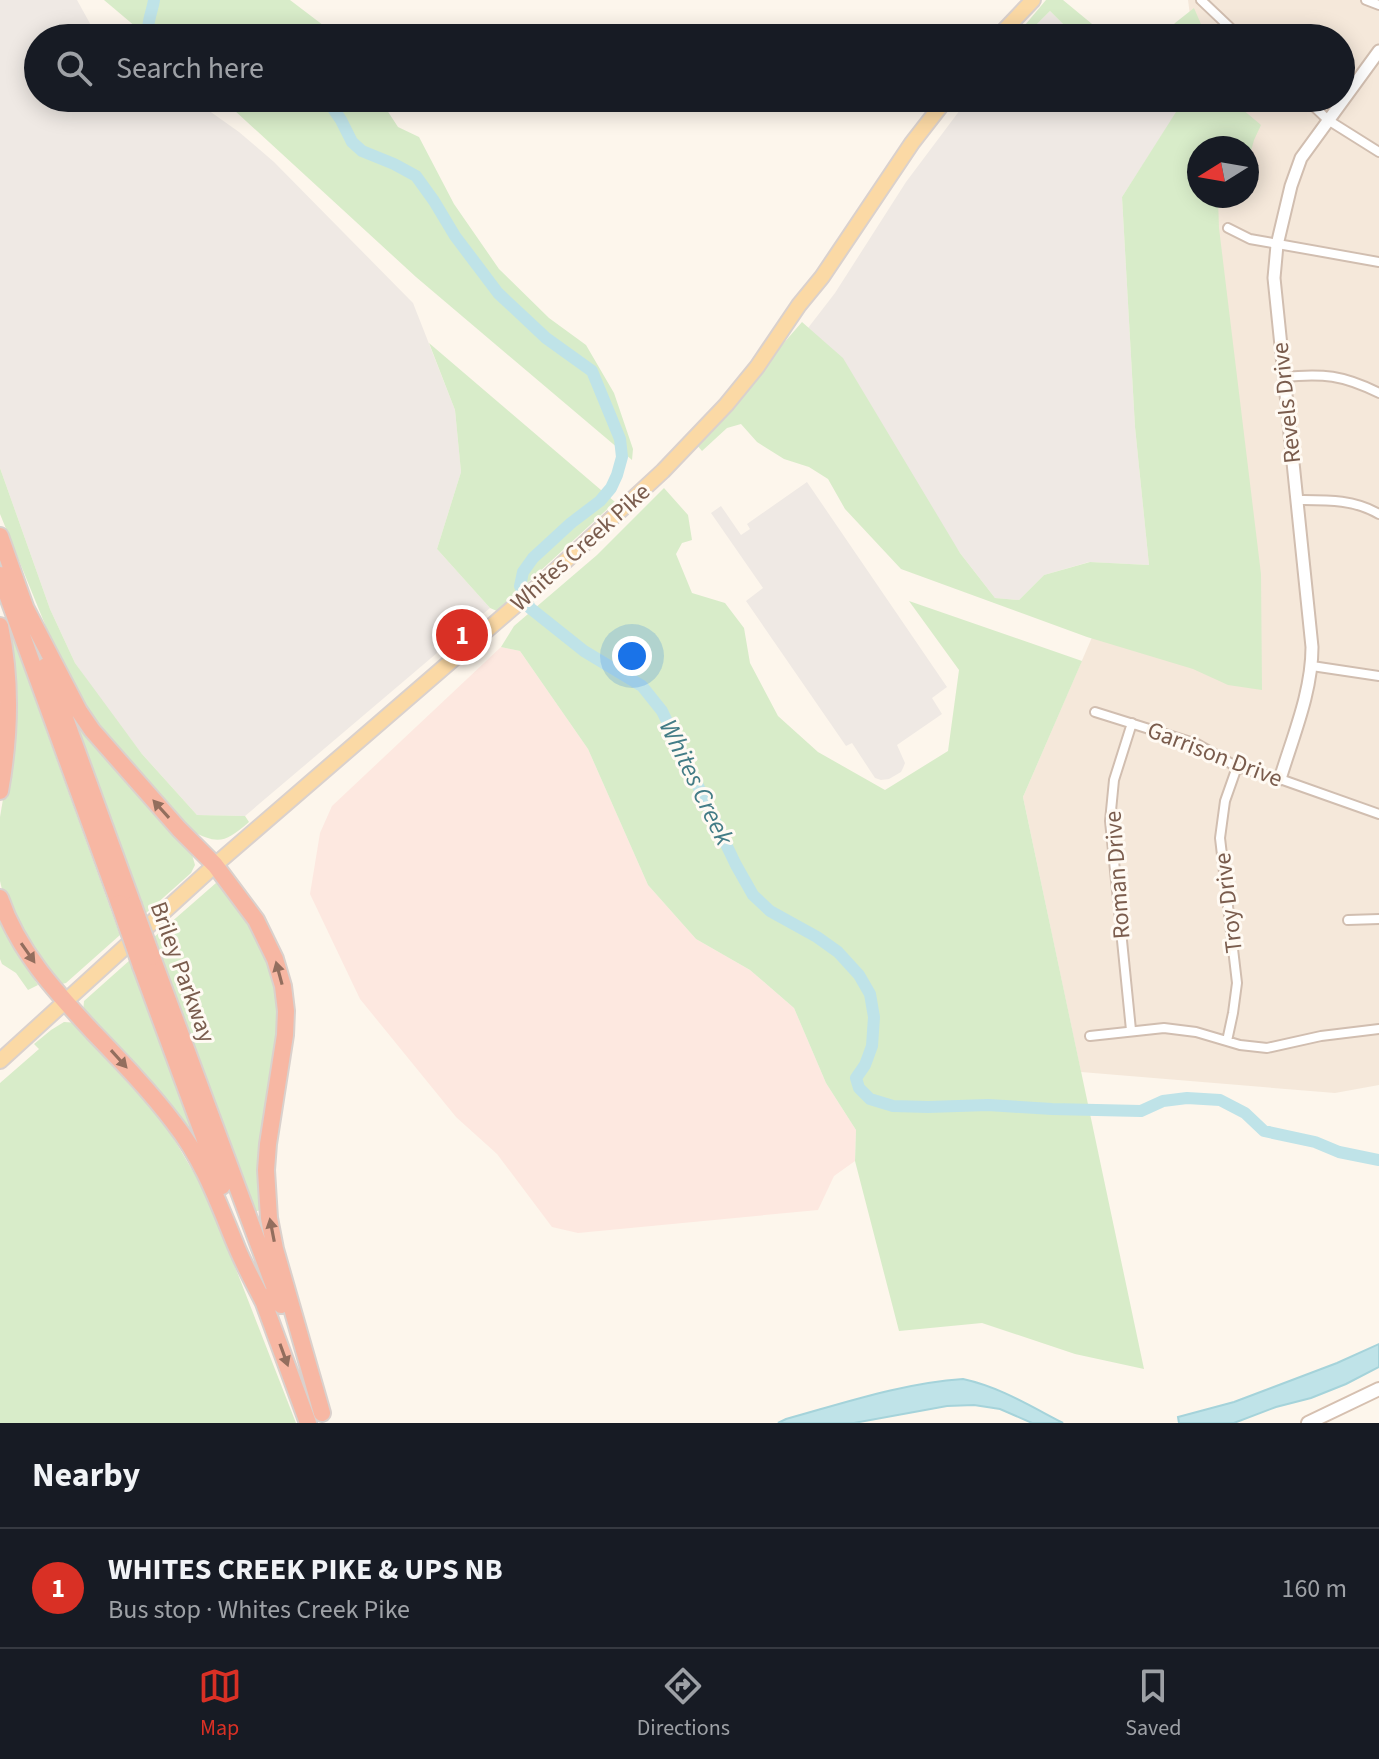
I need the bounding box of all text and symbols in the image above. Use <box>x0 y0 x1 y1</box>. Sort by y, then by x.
search box <box>24 24 1355 112</box>
icon: search <box>52 46 96 90</box>
text: Search here <box>116 47 264 90</box>
north arrow <box>1187 136 1259 208</box>
street label: Revels Drive <box>1263 341 1310 465</box>
street label: Whites Creek Pike <box>503 475 658 620</box>
pin: 1 <box>436 605 488 665</box>
your location <box>612 636 652 676</box>
water label: Whites Creek <box>650 713 743 852</box>
street label: Garrison Drive <box>1142 713 1288 796</box>
one-way arrow <box>152 800 170 819</box>
street label: Roman Drive <box>1096 810 1139 940</box>
street label: Troy Drive <box>1205 851 1252 955</box>
street label: Briley Parkway <box>141 897 224 1048</box>
one-way arrow <box>19 943 35 963</box>
one-way arrow <box>272 960 285 984</box>
one-way arrow <box>109 1050 127 1069</box>
one-way arrow <box>265 1217 277 1242</box>
one-way arrow <box>278 1343 290 1367</box>
text: Nearby <box>32 1451 140 1500</box>
text: WHITES CREEK PIKE & UPS NB <box>108 1548 503 1591</box>
text: 1 <box>51 1570 65 1607</box>
text: 160 m <box>1281 1570 1347 1607</box>
text: Bus stop · Whites Creek Pike <box>108 1591 410 1628</box>
tab: Map <box>198 1664 242 1744</box>
tab: Directions <box>637 1664 730 1744</box>
tab: Saved <box>1125 1664 1181 1744</box>

